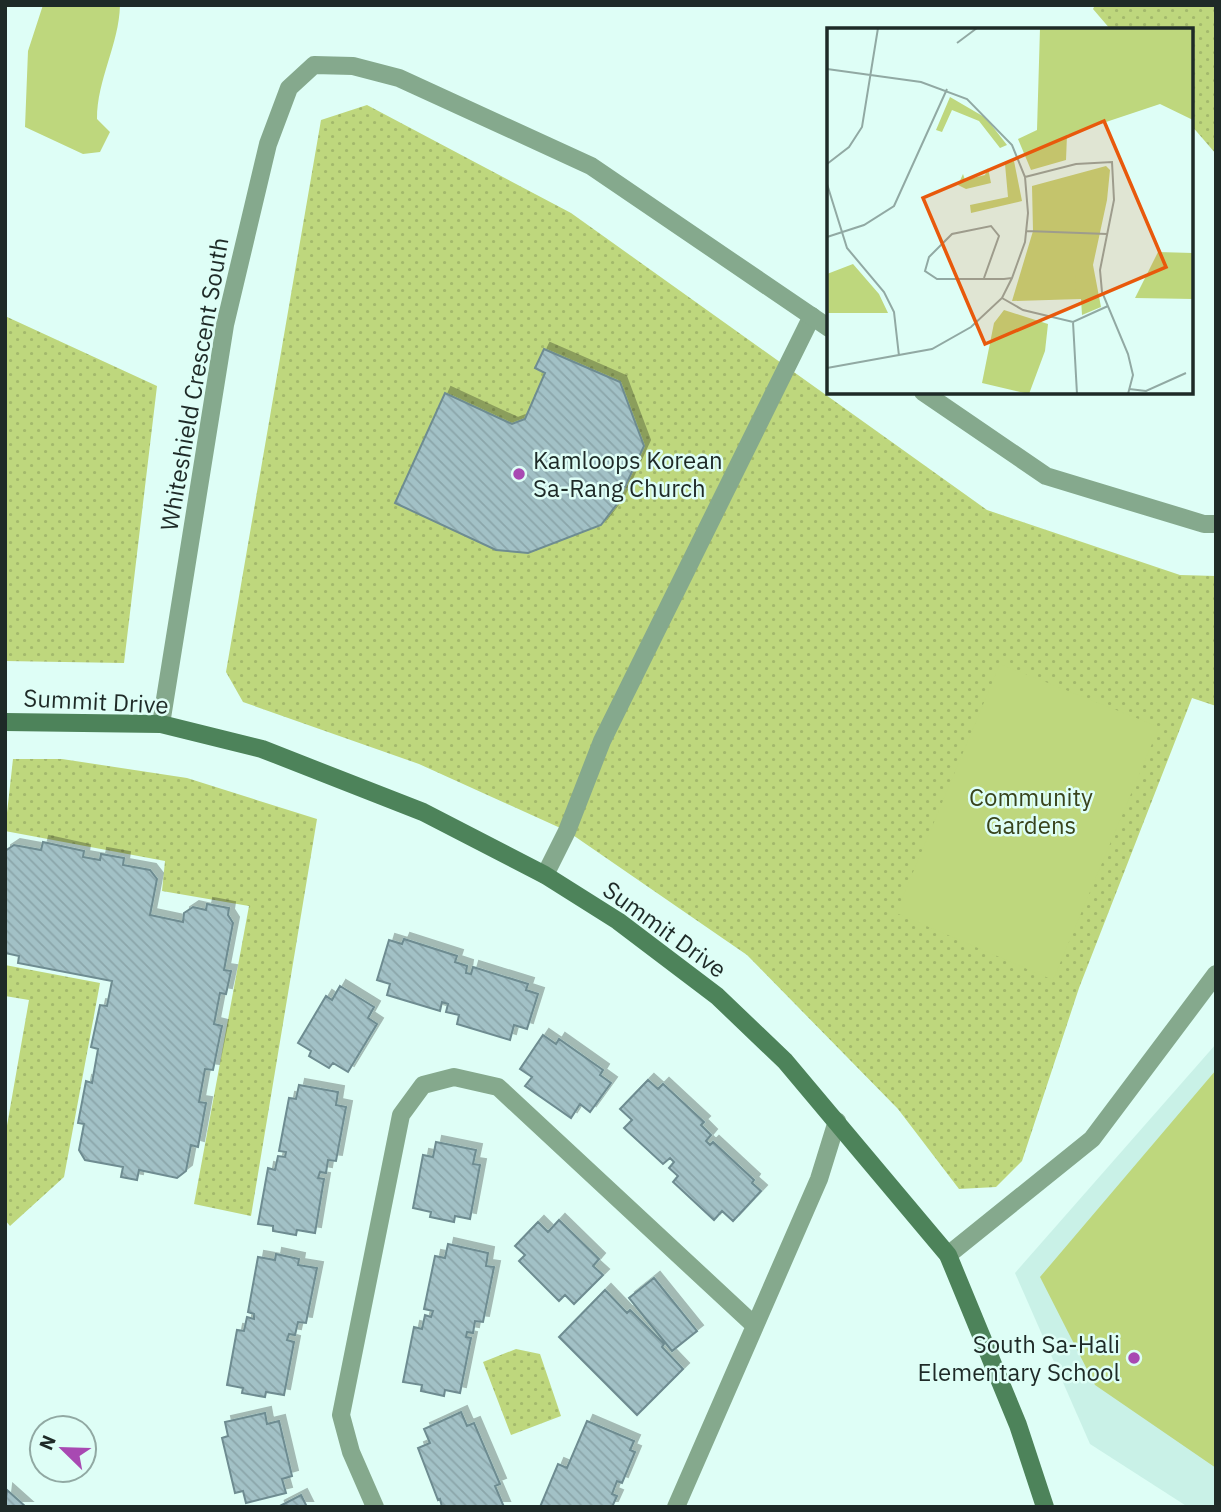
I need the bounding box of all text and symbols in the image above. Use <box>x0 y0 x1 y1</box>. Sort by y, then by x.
inset map <box>827 28 1193 394</box>
street label: Whiteshield Crescent South <box>152 235 236 533</box>
place label: Kamloops Korean Sa-Rang Church <box>533 444 723 504</box>
marker: Kamloops Korean Sa-Rang Church <box>511 466 527 482</box>
street label: Summit Drive <box>23 681 169 721</box>
park label: Community Gardens <box>969 781 1093 841</box>
street label: Summit Drive <box>597 873 733 985</box>
place label: South Sa-Hali Elementary School <box>918 1328 1120 1388</box>
marker: South Sa-Hali Elementary School <box>1126 1350 1142 1366</box>
north arrow <box>28 1414 98 1484</box>
text: N <box>34 1431 61 1453</box>

